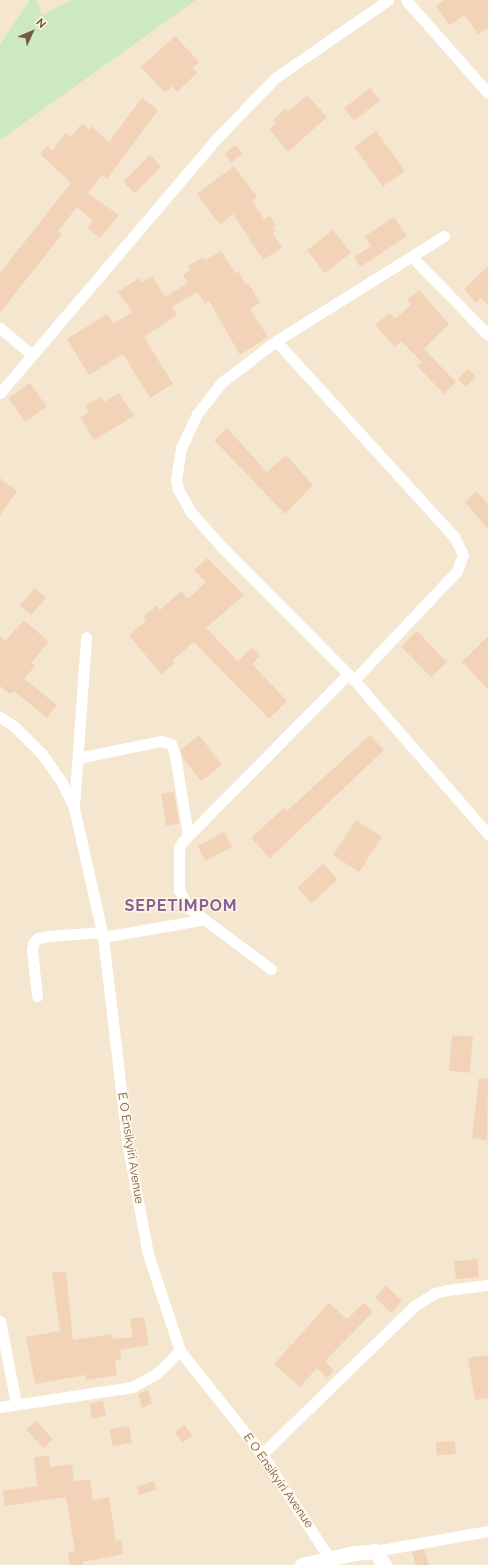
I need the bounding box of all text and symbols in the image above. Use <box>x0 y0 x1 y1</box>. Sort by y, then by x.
north arrow <box>12 12 52 52</box>
text: N <box>33 16 49 31</box>
district label: SEPETIMPOM <box>124 896 238 916</box>
street label: E O Ensikyiri Avenue <box>114 1091 146 1205</box>
street label: E O Ensikyiri Avenue <box>240 1431 316 1531</box>

